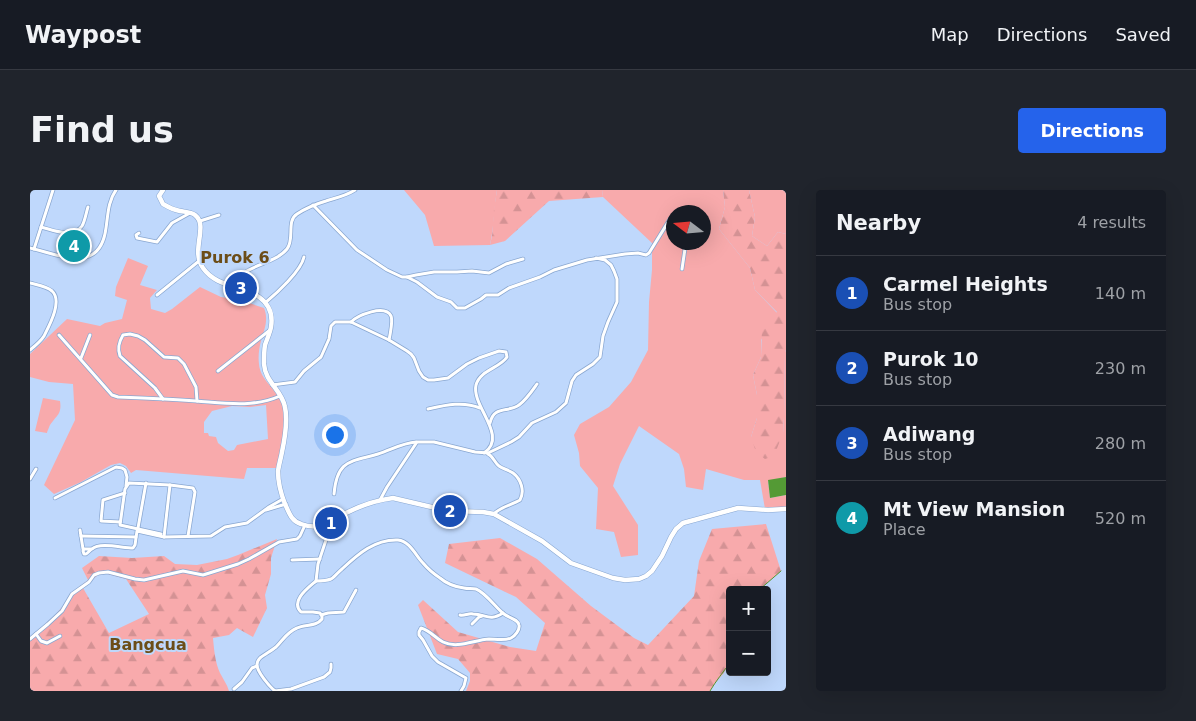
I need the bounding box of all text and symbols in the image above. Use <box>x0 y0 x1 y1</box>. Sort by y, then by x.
text: Waypost <box>25 21 141 49</box>
text: Map <box>931 24 969 45</box>
text: Directions <box>997 24 1087 45</box>
text: Saved <box>1115 24 1171 45</box>
button: Directions <box>1018 108 1166 153</box>
text: Find us <box>30 110 174 150</box>
north arrow <box>666 205 711 250</box>
text: Nearby <box>836 211 921 235</box>
text: 4 results <box>1077 213 1146 232</box>
pin: 4 <box>58 227 90 265</box>
district label: Purok 6 <box>200 248 270 267</box>
pin: 3 <box>225 269 257 307</box>
text: Carmel Heights <box>883 273 1048 295</box>
text: 1 <box>846 284 858 303</box>
text: 140 m <box>1095 284 1146 303</box>
text: Bus stop <box>883 295 952 314</box>
text: Purok 10 <box>883 348 979 370</box>
text: 2 <box>846 359 858 378</box>
text: 230 m <box>1095 359 1146 378</box>
text: Bus stop <box>883 370 952 389</box>
your location <box>322 422 348 448</box>
text: Adiwang <box>883 423 975 445</box>
text: 3 <box>846 434 858 453</box>
text: 280 m <box>1095 434 1146 453</box>
text: Bus stop <box>883 445 952 464</box>
pin: 2 <box>434 492 466 530</box>
text: Mt View Mansion <box>883 498 1065 520</box>
pin: 1 <box>315 504 347 542</box>
text: 4 <box>846 509 858 528</box>
text: 520 m <box>1095 509 1146 528</box>
text: Place <box>883 520 926 539</box>
map controls <box>726 586 771 676</box>
button: + <box>726 586 771 631</box>
button: − <box>726 631 771 676</box>
district label: Bangcua <box>109 635 187 654</box>

